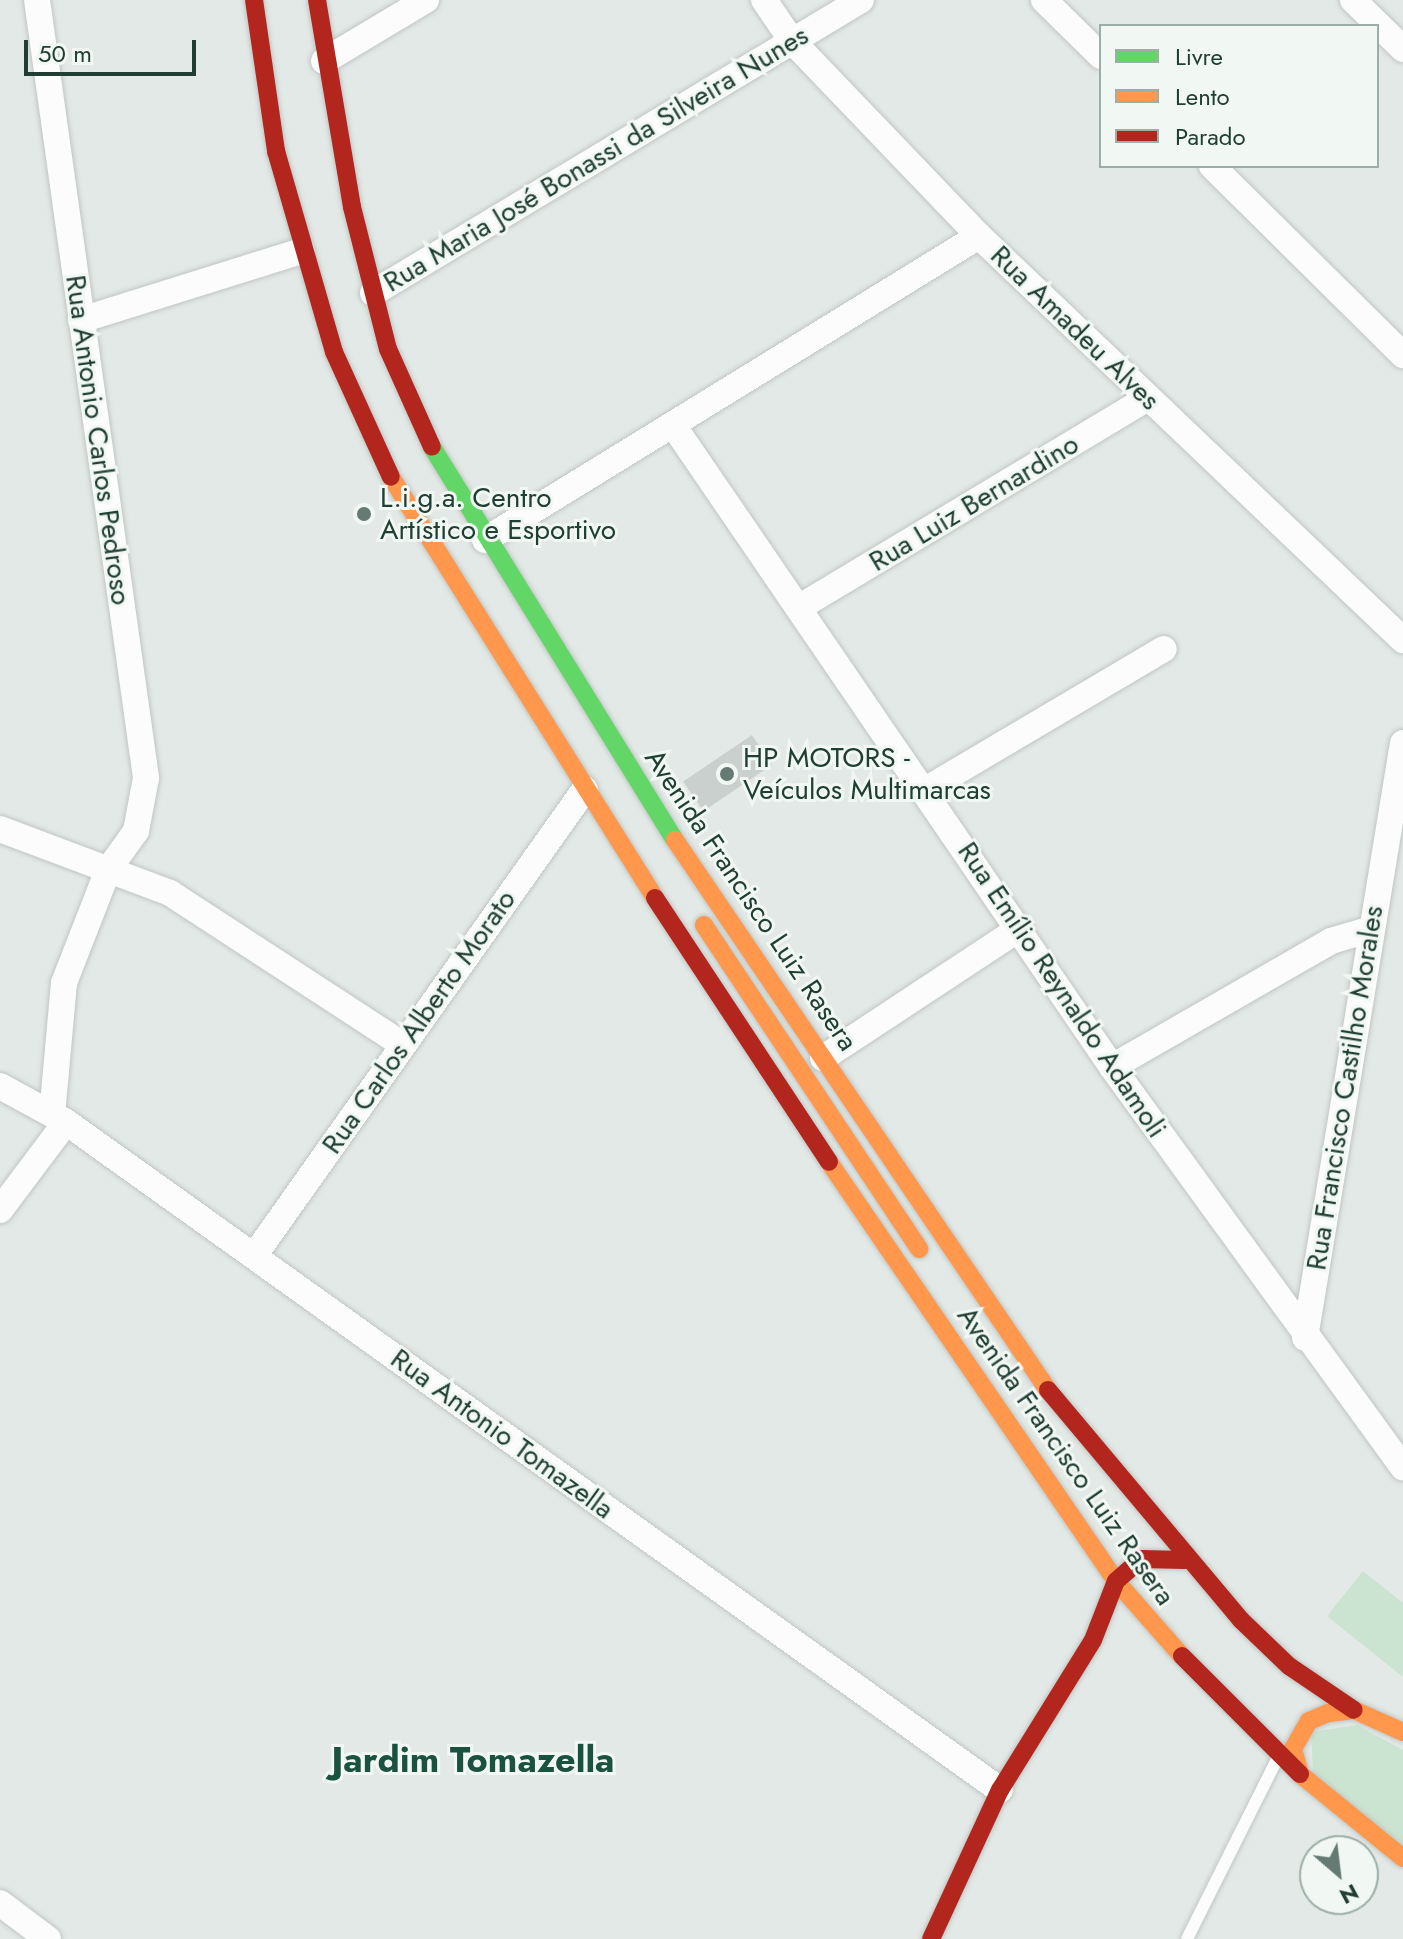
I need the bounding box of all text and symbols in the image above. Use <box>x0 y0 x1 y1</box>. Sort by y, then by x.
street label: Rua Maria José Bonassi da Silveira Nunes <box>378 19 814 299</box>
scale bar <box>28 24 200 74</box>
legend <box>1099 24 1379 168</box>
text: 50 m <box>38 36 92 71</box>
text: Livre <box>1175 39 1223 74</box>
text: Lento <box>1175 79 1230 114</box>
text: Parado <box>1175 119 1246 154</box>
street label: Rua Amadeu Alves <box>983 239 1167 417</box>
street label: Rua Antonio Carlos Pedroso <box>58 273 138 607</box>
street label: Rua Luiz Bernardino <box>863 427 1085 579</box>
place label: L.i.g.a. Centro Artístico e Esportivo <box>380 481 616 547</box>
marker: L.i.g.a. Centro Artístico e Esportivo <box>355 505 373 523</box>
place label: HP MOTORS - Veículos Multimarcas <box>743 741 991 807</box>
street label: Avenida Francisco Luiz Rasera <box>637 743 865 1057</box>
marker: HP MOTORS - Veículos Multimarcas <box>718 765 736 783</box>
street label: Rua Emílio Reynaldo Adamoli <box>950 836 1174 1144</box>
street label: Rua Carlos Alberto Morato <box>315 884 523 1160</box>
street label: Rua Francisco Castilho Morales <box>1300 903 1390 1273</box>
street label: Avenida Francisco Luiz Rasera <box>950 1300 1182 1612</box>
street label: Rua Antonio Tomazella <box>384 1342 620 1526</box>
district label: Jardim Tomazella <box>331 1738 615 1782</box>
north arrow <box>1299 1835 1379 1915</box>
text: N <box>1334 1876 1365 1913</box>

